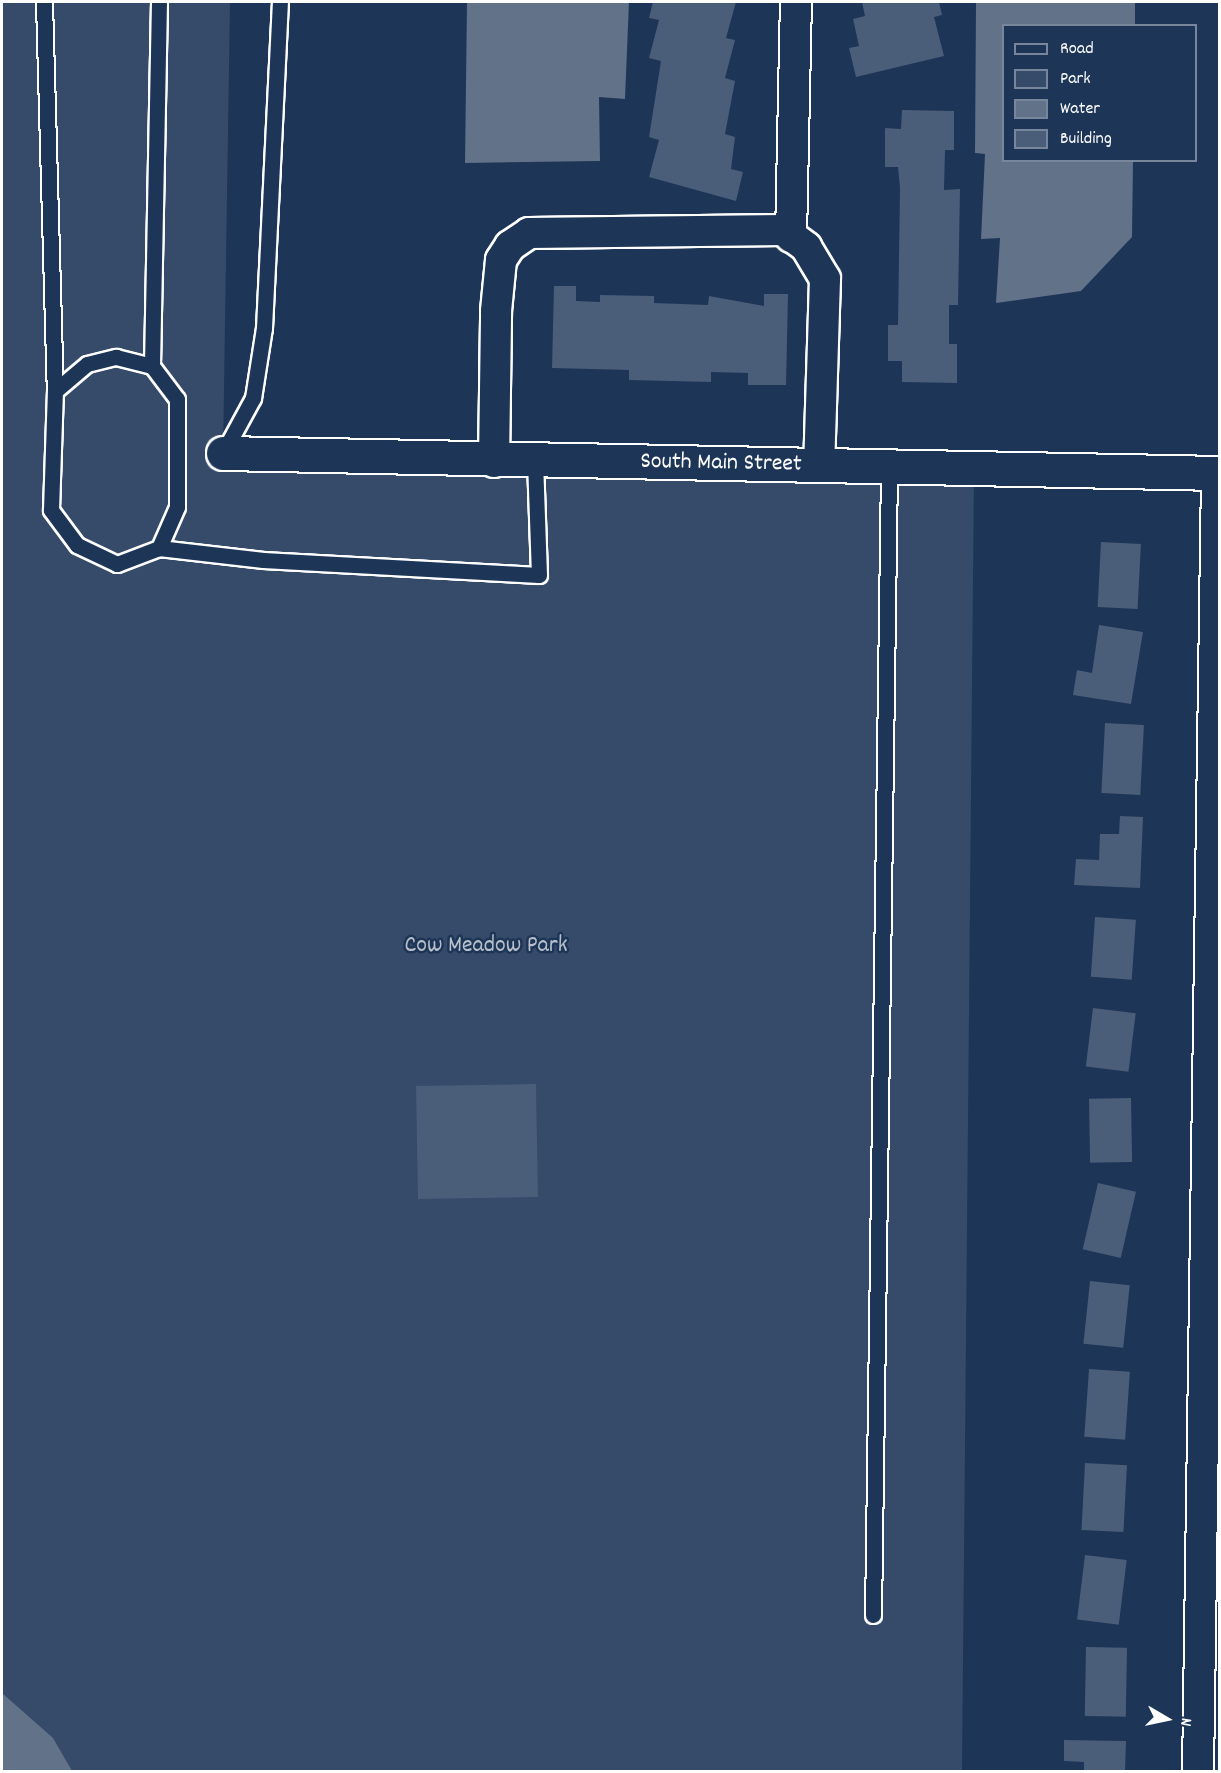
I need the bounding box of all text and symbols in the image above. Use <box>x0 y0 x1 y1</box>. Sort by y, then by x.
legend <box>1002 24 1197 162</box>
text: Road <box>1060 37 1094 62</box>
text: Park <box>1060 67 1091 92</box>
text: Water <box>1060 97 1100 122</box>
text: Building <box>1060 127 1112 152</box>
street label: South Main Street <box>640 448 802 480</box>
park label: Cow Meadow Park <box>404 933 568 961</box>
north arrow <box>1137 1689 1197 1749</box>
text: N <box>1173 1716 1197 1728</box>

